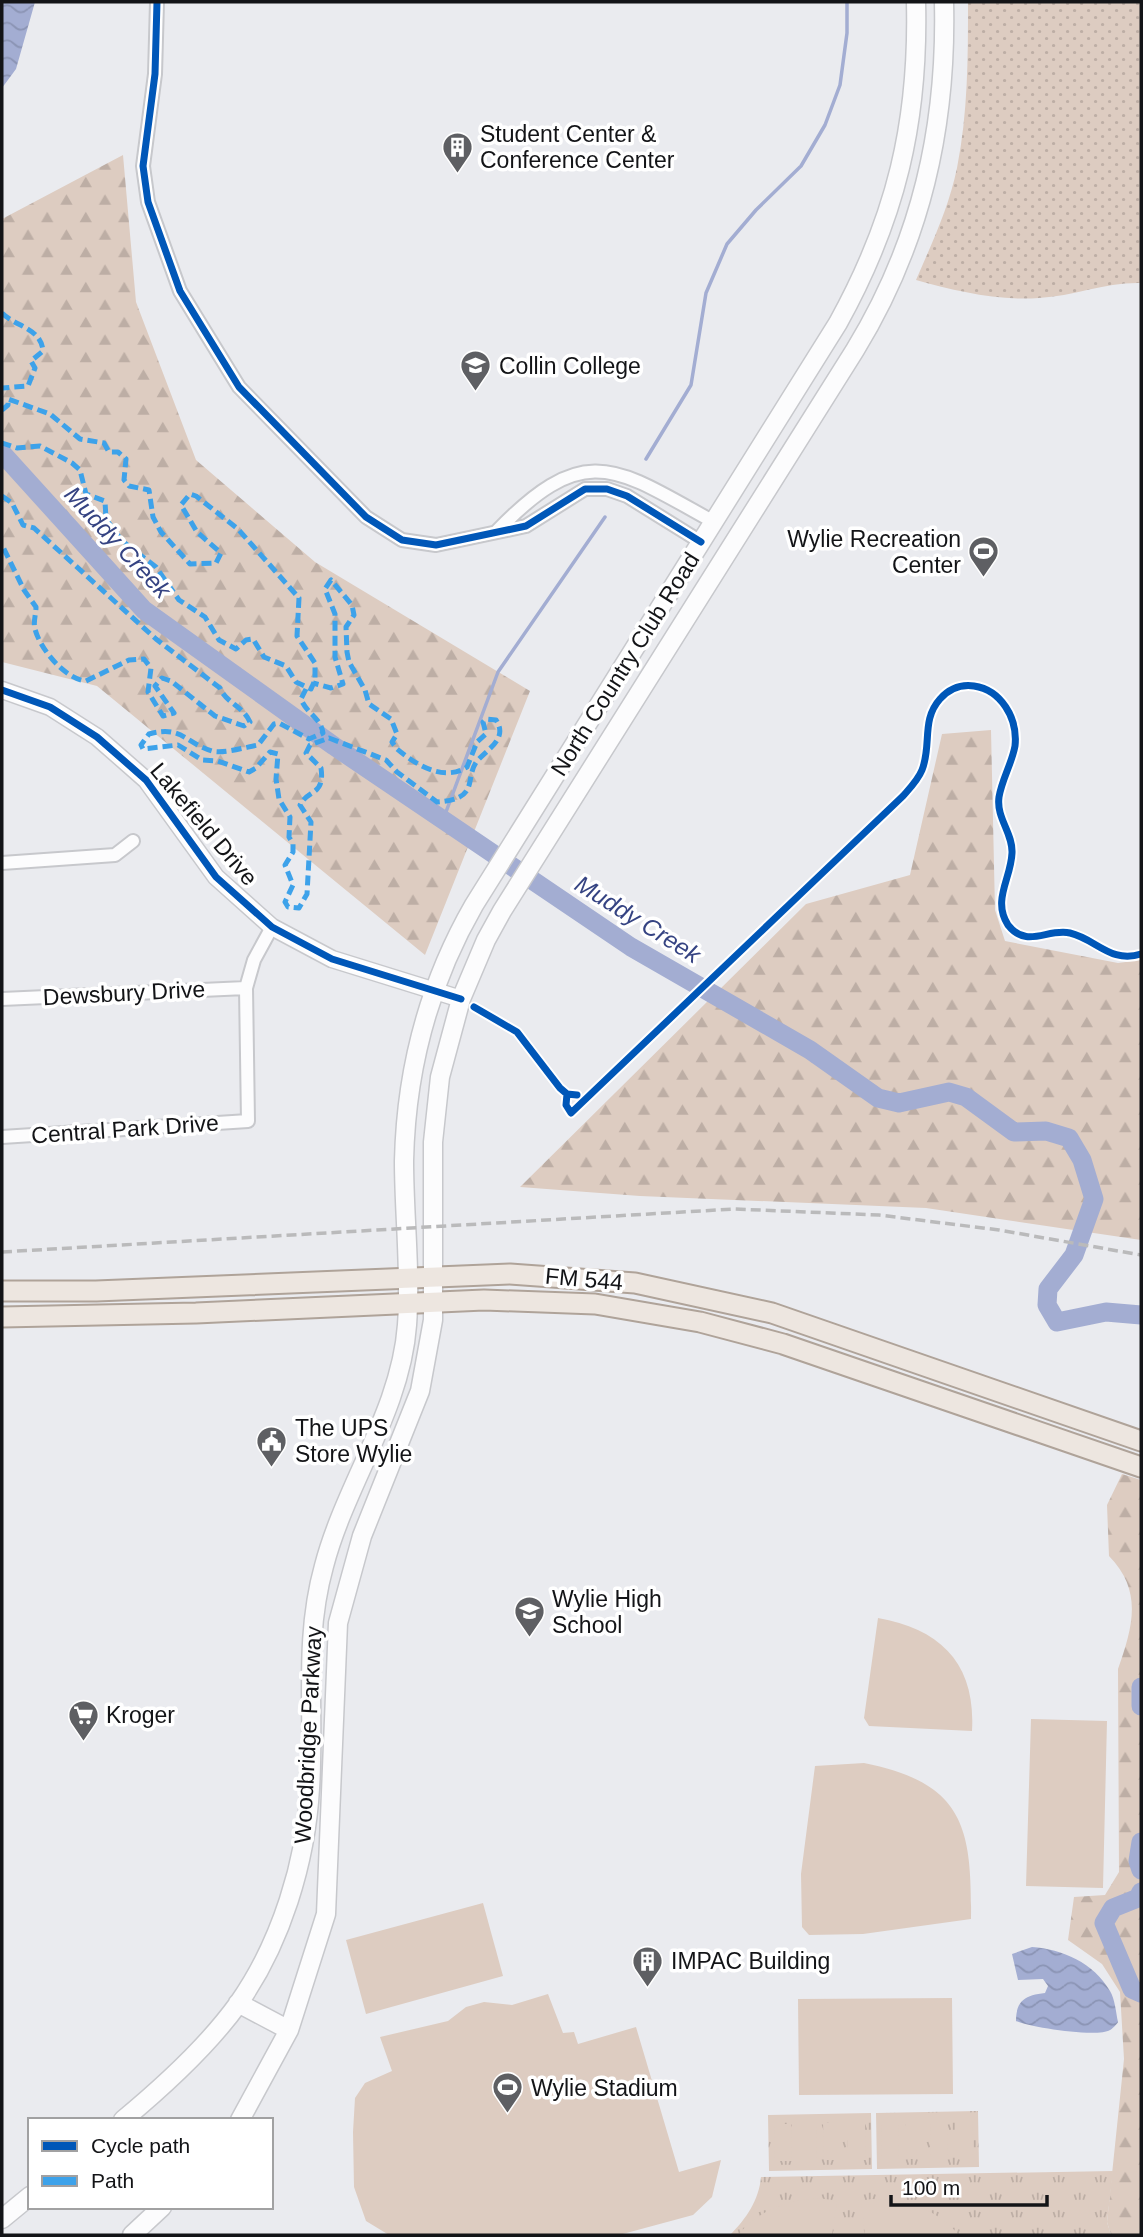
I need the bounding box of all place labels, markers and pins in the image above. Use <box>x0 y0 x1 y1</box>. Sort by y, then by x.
place label: Student Center & Conference Center <box>480 121 675 173</box>
building icon: Student Center & Conference Center <box>440 130 474 174</box>
school or university icon: Collin College <box>459 349 493 393</box>
place label: Collin College <box>499 353 641 379</box>
place label: Wylie Recreation Center <box>787 526 961 578</box>
sports icon: Wylie Recreation Center <box>967 535 1001 579</box>
place label: The UPS Store Wylie <box>295 1415 412 1467</box>
public building icon: The UPS Store Wylie <box>255 1424 289 1468</box>
place label: Wylie High School <box>552 1586 662 1638</box>
school or university icon: Wylie High School <box>512 1595 546 1639</box>
supermarket icon: Kroger <box>66 1698 100 1742</box>
place label: Kroger <box>106 1702 175 1728</box>
building icon: IMPAC Building <box>631 1944 665 1988</box>
place label: IMPAC Building <box>671 1948 830 1974</box>
sports icon: Wylie Stadium <box>491 2071 525 2115</box>
place label: Wylie Stadium <box>531 2075 678 2101</box>

